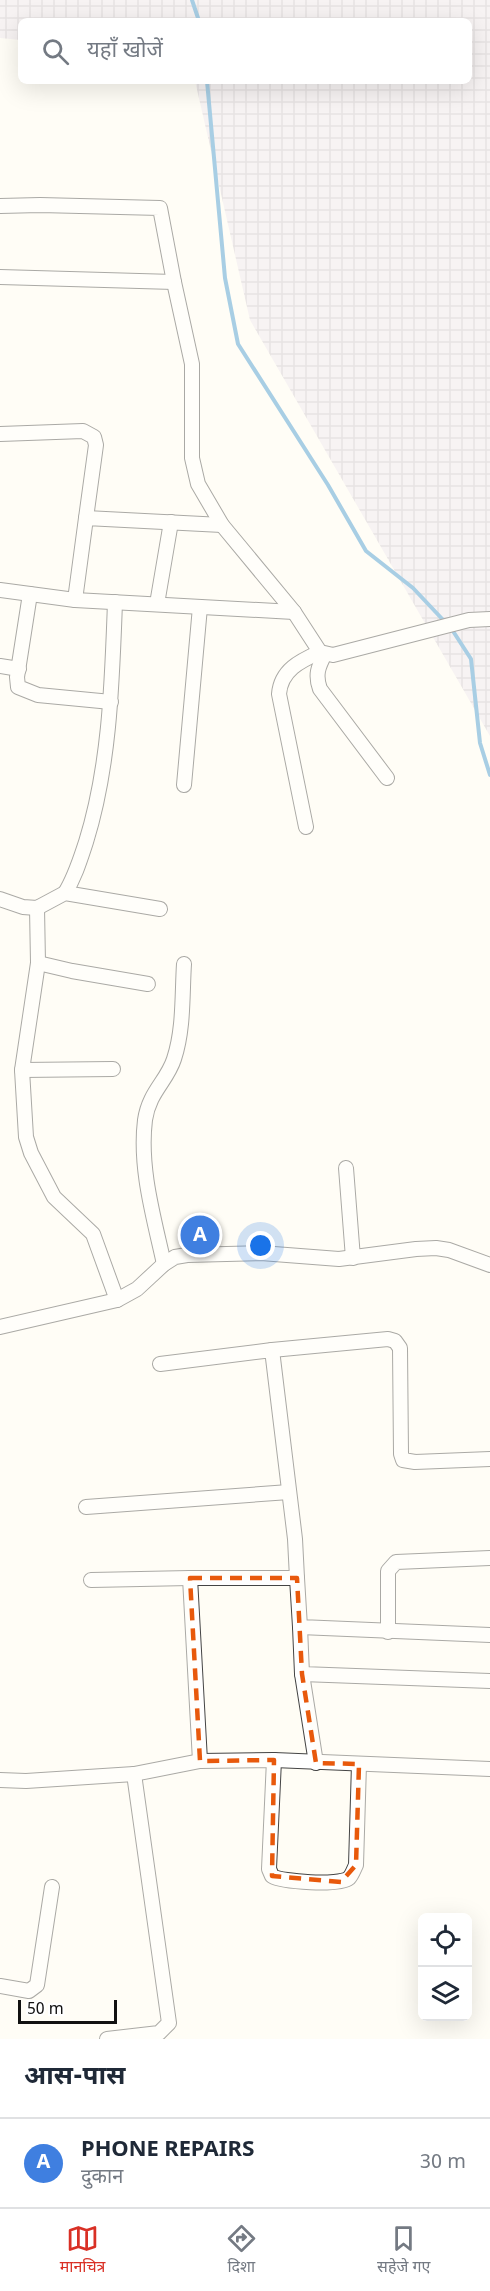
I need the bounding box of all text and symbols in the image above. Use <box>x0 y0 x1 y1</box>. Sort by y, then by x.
search box <box>18 18 472 84</box>
icon: search <box>39 35 72 68</box>
text: यहाँ खोजें <box>87 37 163 66</box>
pin: A <box>180 1212 220 1258</box>
your location <box>246 1231 275 1260</box>
map controls <box>418 1913 472 2021</box>
button: locate <box>418 1913 472 1967</box>
button: layers <box>418 1967 472 2021</box>
scale bar <box>18 1997 117 2024</box>
text: 50 m <box>27 2000 64 2021</box>
text: आस-पास <box>24 2061 125 2095</box>
text: PHONE REPAIRS <box>81 2136 254 2165</box>
text: A <box>37 2150 50 2176</box>
text: 30 m <box>420 2150 466 2176</box>
text: दुकान <box>81 2165 123 2191</box>
tab: मानचित्र <box>60 2222 105 2279</box>
tab: दिशा <box>225 2222 258 2279</box>
tab: सहेजे गए <box>377 2222 430 2279</box>

